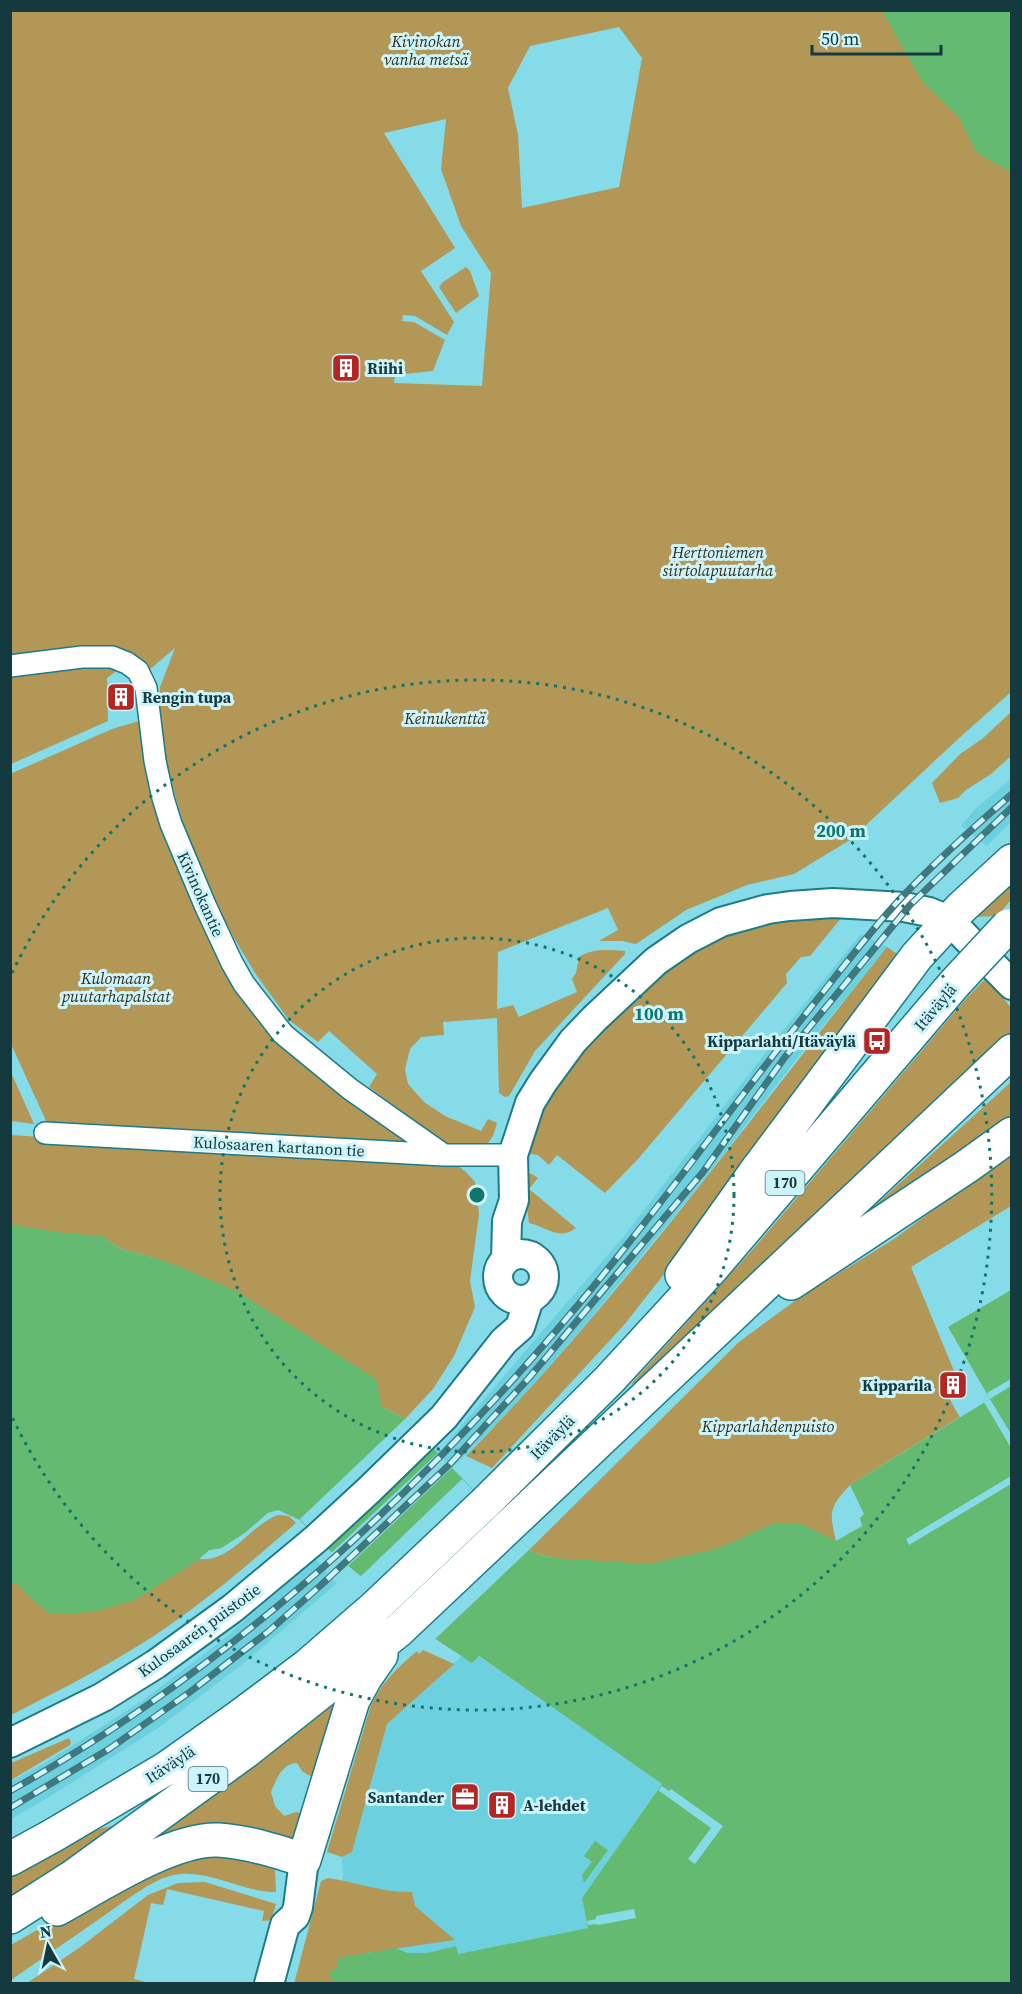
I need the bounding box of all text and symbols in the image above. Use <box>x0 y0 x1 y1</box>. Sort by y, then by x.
scale bar <box>812 18 941 56</box>
text: 50 m <box>821 26 859 51</box>
park label: Kivinokan vanha metsä <box>384 30 469 70</box>
building icon: Riihi <box>330 352 362 384</box>
place label: Riihi <box>367 357 403 379</box>
park label: Herttoniemen siirtolapuutarha <box>663 541 774 581</box>
building icon: Rengin tupa <box>105 681 137 713</box>
place label: Rengin tupa <box>142 686 232 708</box>
park label: Keinukenttä <box>403 707 486 729</box>
text: 200 m <box>816 818 866 843</box>
street label: Kivinokantie <box>172 848 230 940</box>
park label: Kulomaan puutarhapalstat <box>60 967 171 1007</box>
street label: Itäväylä <box>909 978 962 1035</box>
text: 100 m <box>634 1001 684 1026</box>
bus stop icon: Kipparlahti/Itäväylä <box>861 1025 893 1057</box>
place label: Kipparlahti/Itäväylä <box>707 1030 857 1052</box>
street label: Kulosaaren kartanon tie <box>193 1131 365 1161</box>
road number: 170 <box>766 1171 804 1195</box>
centre of rings <box>467 1185 487 1205</box>
building icon: Kipparila <box>937 1369 969 1401</box>
place label: Kipparila <box>862 1374 932 1396</box>
street label: Itäväylä <box>525 1409 580 1464</box>
park label: Kipparlahdenpuisto <box>701 1415 835 1437</box>
street label: Kulosaaren puistotie <box>133 1578 265 1682</box>
street label: Itäväylä <box>141 1739 200 1788</box>
road number: 170 <box>188 1767 228 1791</box>
office icon: Santander <box>449 1781 481 1813</box>
place label: Santander <box>368 1786 445 1808</box>
building icon: A-lehdet <box>486 1789 518 1821</box>
place label: A-lehdet <box>523 1794 586 1816</box>
north arrow <box>18 1916 78 1976</box>
text: N <box>38 1919 53 1943</box>

